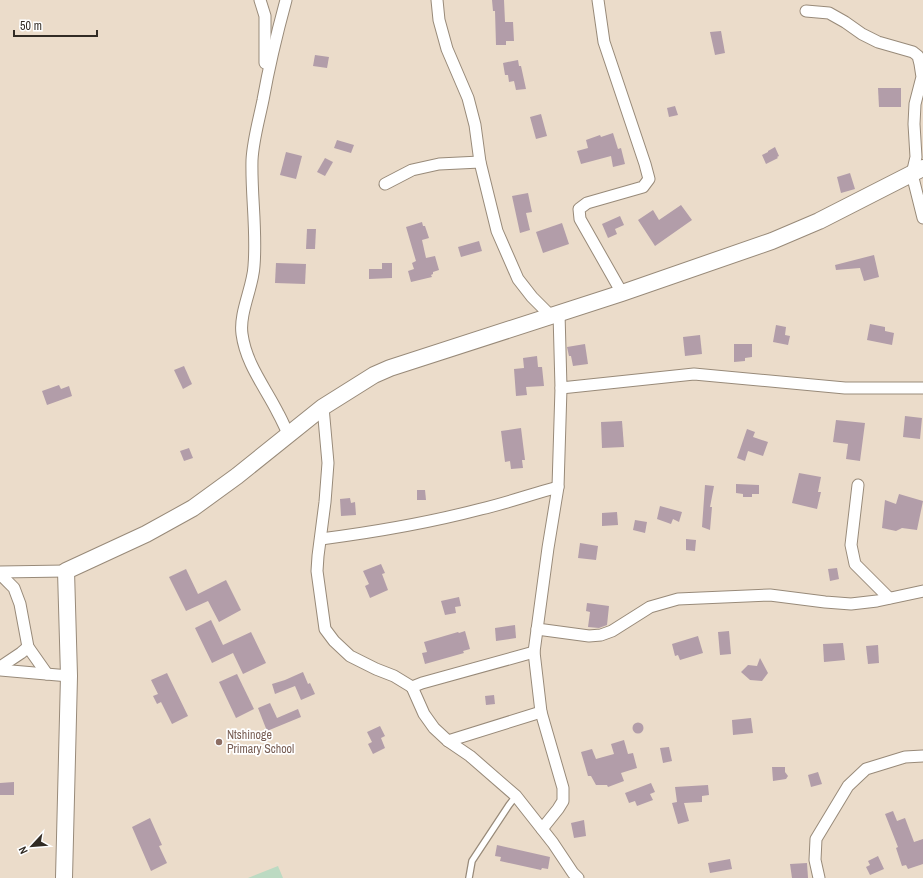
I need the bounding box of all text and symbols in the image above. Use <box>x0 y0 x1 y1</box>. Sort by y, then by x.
scale bar <box>14 12 97 38</box>
text: 50 m <box>20 18 42 34</box>
place label: Ntshinoge Primary School <box>227 727 294 757</box>
marker: Ntshinoge Primary School <box>214 737 224 747</box>
north arrow <box>12 826 52 866</box>
text: N <box>15 844 31 856</box>

